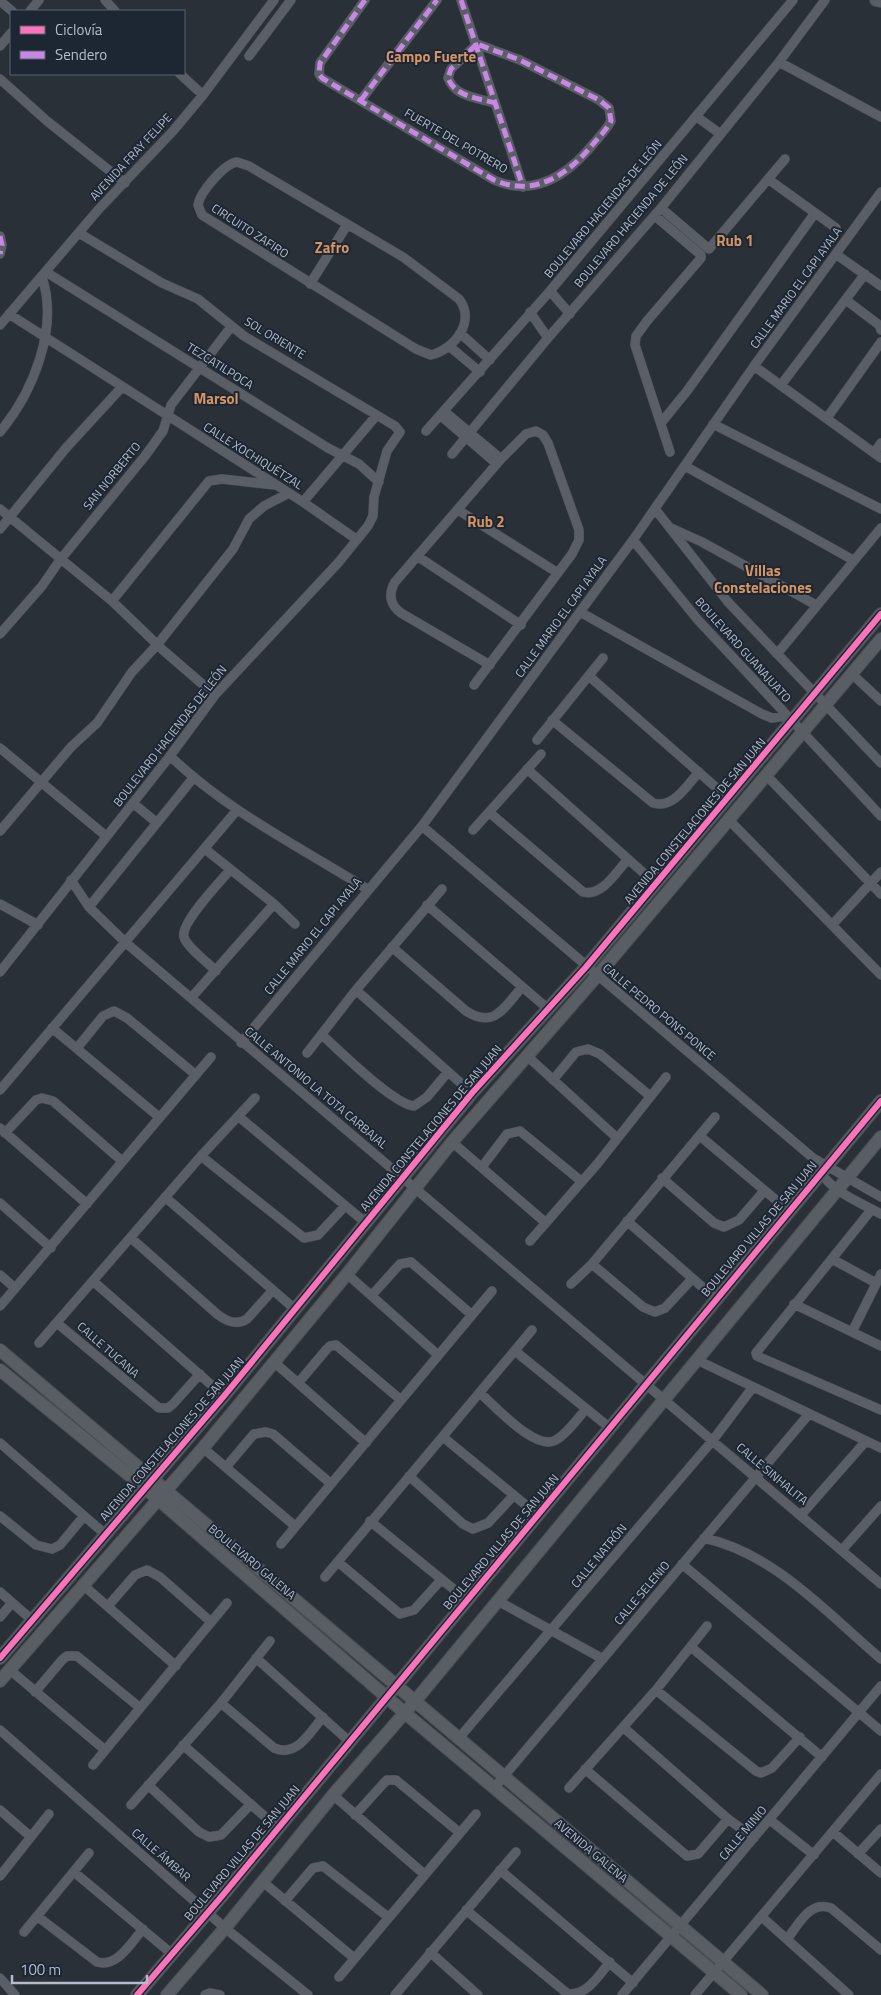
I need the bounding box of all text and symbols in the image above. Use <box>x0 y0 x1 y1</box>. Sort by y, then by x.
legend <box>10 10 185 75</box>
text: Ciclovía <box>55 18 103 41</box>
text: Sendero <box>55 43 107 66</box>
district label: Campo Fuerte <box>386 45 476 68</box>
street label: FUERTE DEL POTRERO <box>401 103 512 178</box>
street label: AVENIDA FRAY FELIPE <box>85 108 177 205</box>
street label: BOULEVARD HACIENDAS DE LEÓN <box>539 135 666 282</box>
street label: BOULEVARD HACIENDA DE LEÓN <box>569 150 692 292</box>
street label: CIRCUITO ZAFIRO <box>208 198 293 263</box>
street label: CALLE MARIO EL CAPI AYALA <box>745 223 846 353</box>
district label: Rub 1 <box>716 229 754 252</box>
district label: Zafro <box>315 236 349 259</box>
street label: SOL ORIENTE <box>241 312 310 364</box>
street label: TEZCATILPOCA <box>183 337 258 394</box>
district label: Marsol <box>193 387 239 410</box>
street label: CALLE XOCHIQUÉTZAL <box>200 417 307 494</box>
street label: SAN NORBERTO <box>78 437 145 514</box>
district label: Rub 2 <box>467 510 505 533</box>
street label: CALLE MARIO EL CAPI AYALA <box>510 552 611 682</box>
district label: Villas Constelaciones <box>714 559 812 599</box>
street label: BOULEVARD GUANAJUATO <box>691 593 796 707</box>
street label: BOULEVARD HACIENDAS DE LEÓN <box>108 661 231 811</box>
street label: AVENIDA CONSTELACIONES DE SAN JUAN <box>619 733 770 908</box>
street label: CALLE MARIO EL CAPI AYALA <box>259 873 366 999</box>
street label: CALLE PEDRO PONS PONCE <box>599 959 720 1065</box>
street label: CALLE ANTONIO LA TOTA CARBAJAL <box>241 1022 392 1154</box>
street label: AVENIDA CONSTELACIONES DE SAN JUAN <box>355 1040 506 1215</box>
street label: BOULEVARD VILLAS DE SAN JUAN <box>696 1157 821 1301</box>
street label: CALLE TUCANA <box>73 1317 144 1382</box>
street label: AVENIDA CONSTELACIONES DE SAN JUAN <box>95 1352 248 1525</box>
street label: CALLE SINHALITA <box>732 1438 812 1509</box>
street label: BOULEVARD VILLAS DE SAN JUAN <box>438 1470 563 1614</box>
street label: BOULEVARD GALENA <box>204 1519 300 1604</box>
street label: CALLE NATRÓN <box>566 1519 631 1592</box>
street label: CALLE SELENIO <box>609 1556 674 1629</box>
street label: BOULEVARD VILLAS DE SAN JUAN <box>179 1781 304 1925</box>
street label: CALLE MINIO <box>714 1801 771 1864</box>
street label: AVENIDA GALENA <box>550 1814 632 1887</box>
street label: CALLE ÁMBAR <box>127 1823 195 1886</box>
scale bar <box>12 1952 148 1984</box>
text: 100 m <box>20 1958 61 1981</box>

